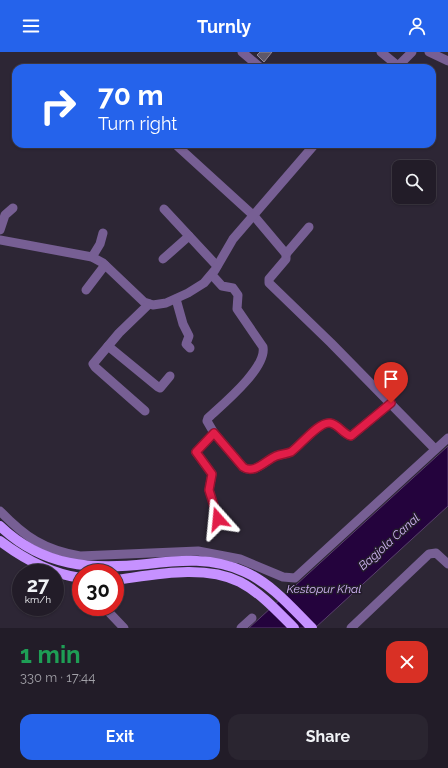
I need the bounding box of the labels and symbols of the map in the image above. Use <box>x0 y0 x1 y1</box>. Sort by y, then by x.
pin <box>374 362 408 403</box>
position arrow <box>197 498 239 540</box>
water label: Bagjola Canal <box>356 511 422 573</box>
speed limit sign: 30 <box>72 564 124 616</box>
water label: Kestopur Khal <box>287 582 361 596</box>

